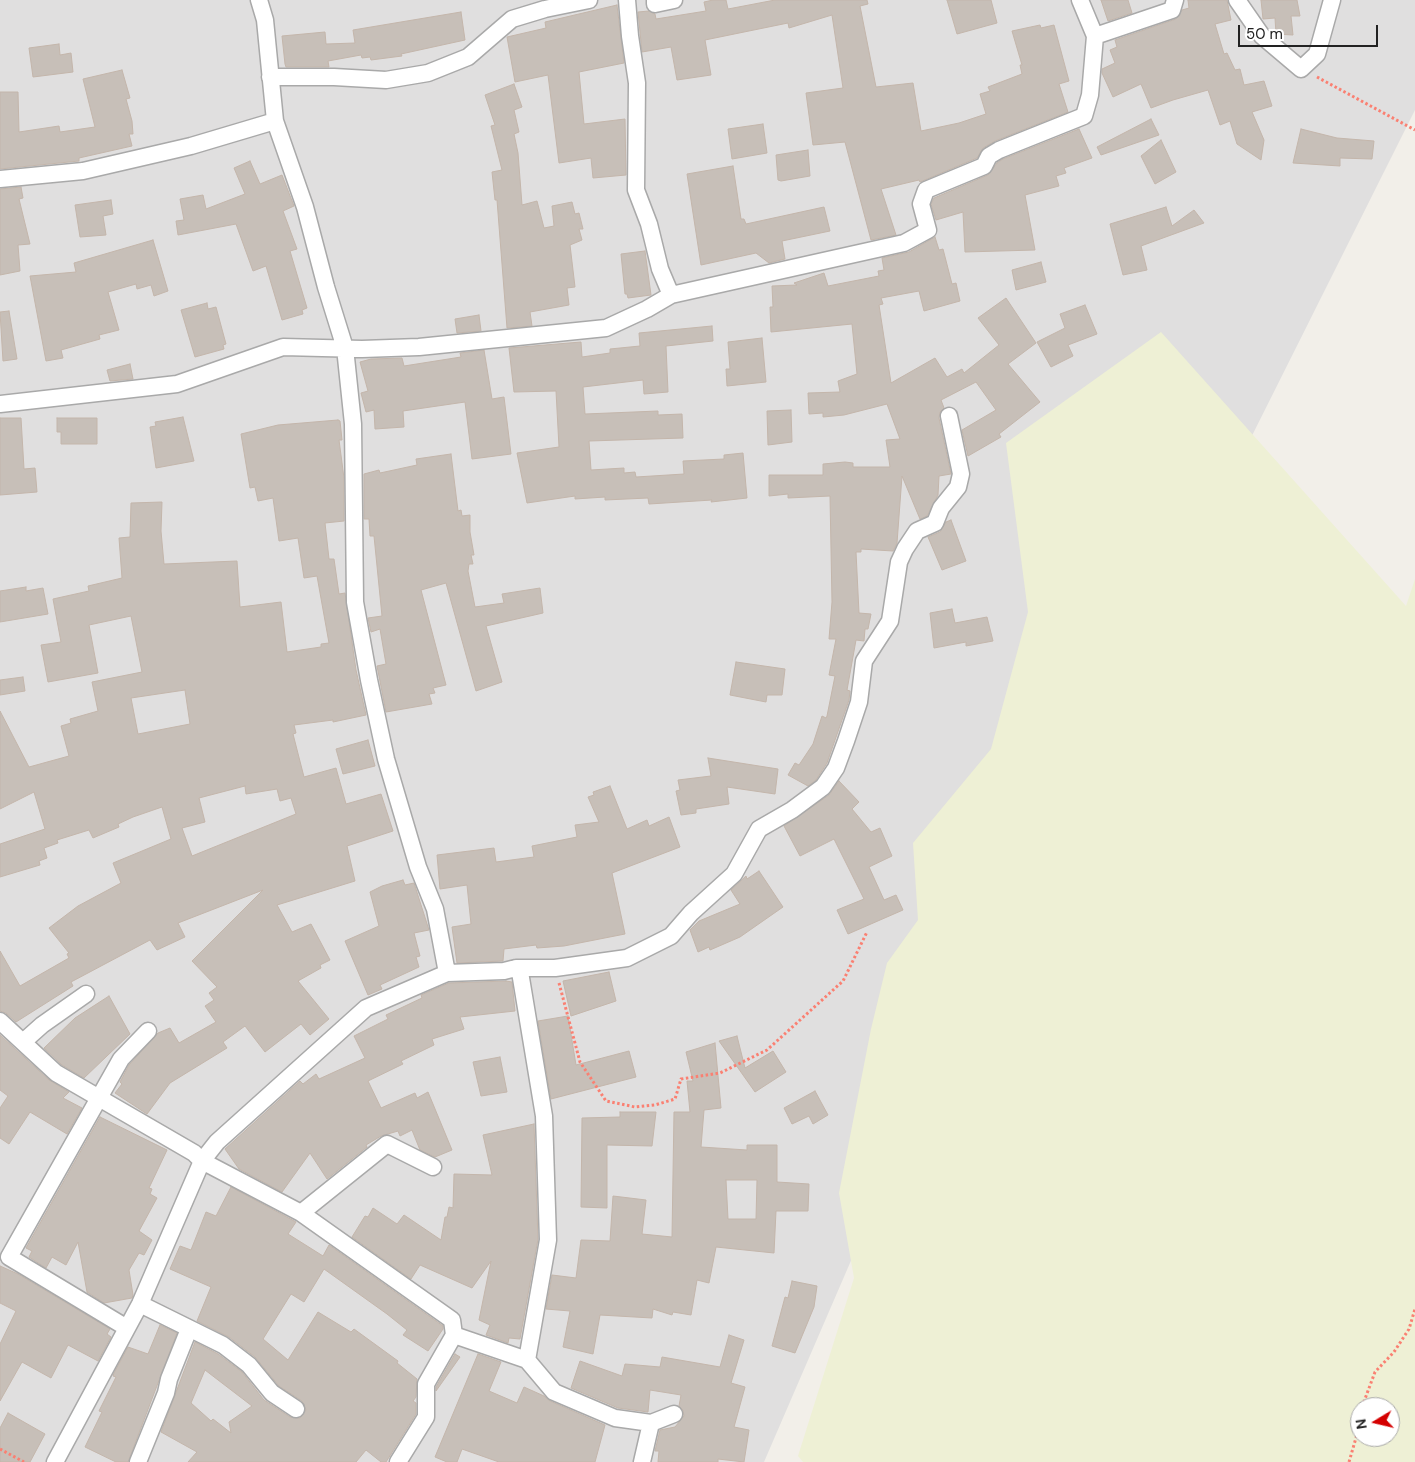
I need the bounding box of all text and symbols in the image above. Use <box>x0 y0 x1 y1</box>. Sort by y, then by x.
scale bar <box>1240 15 1380 47</box>
text: 50 m <box>1246 24 1283 44</box>
north arrow <box>1350 1397 1400 1447</box>
text: N <box>1351 1418 1371 1431</box>

